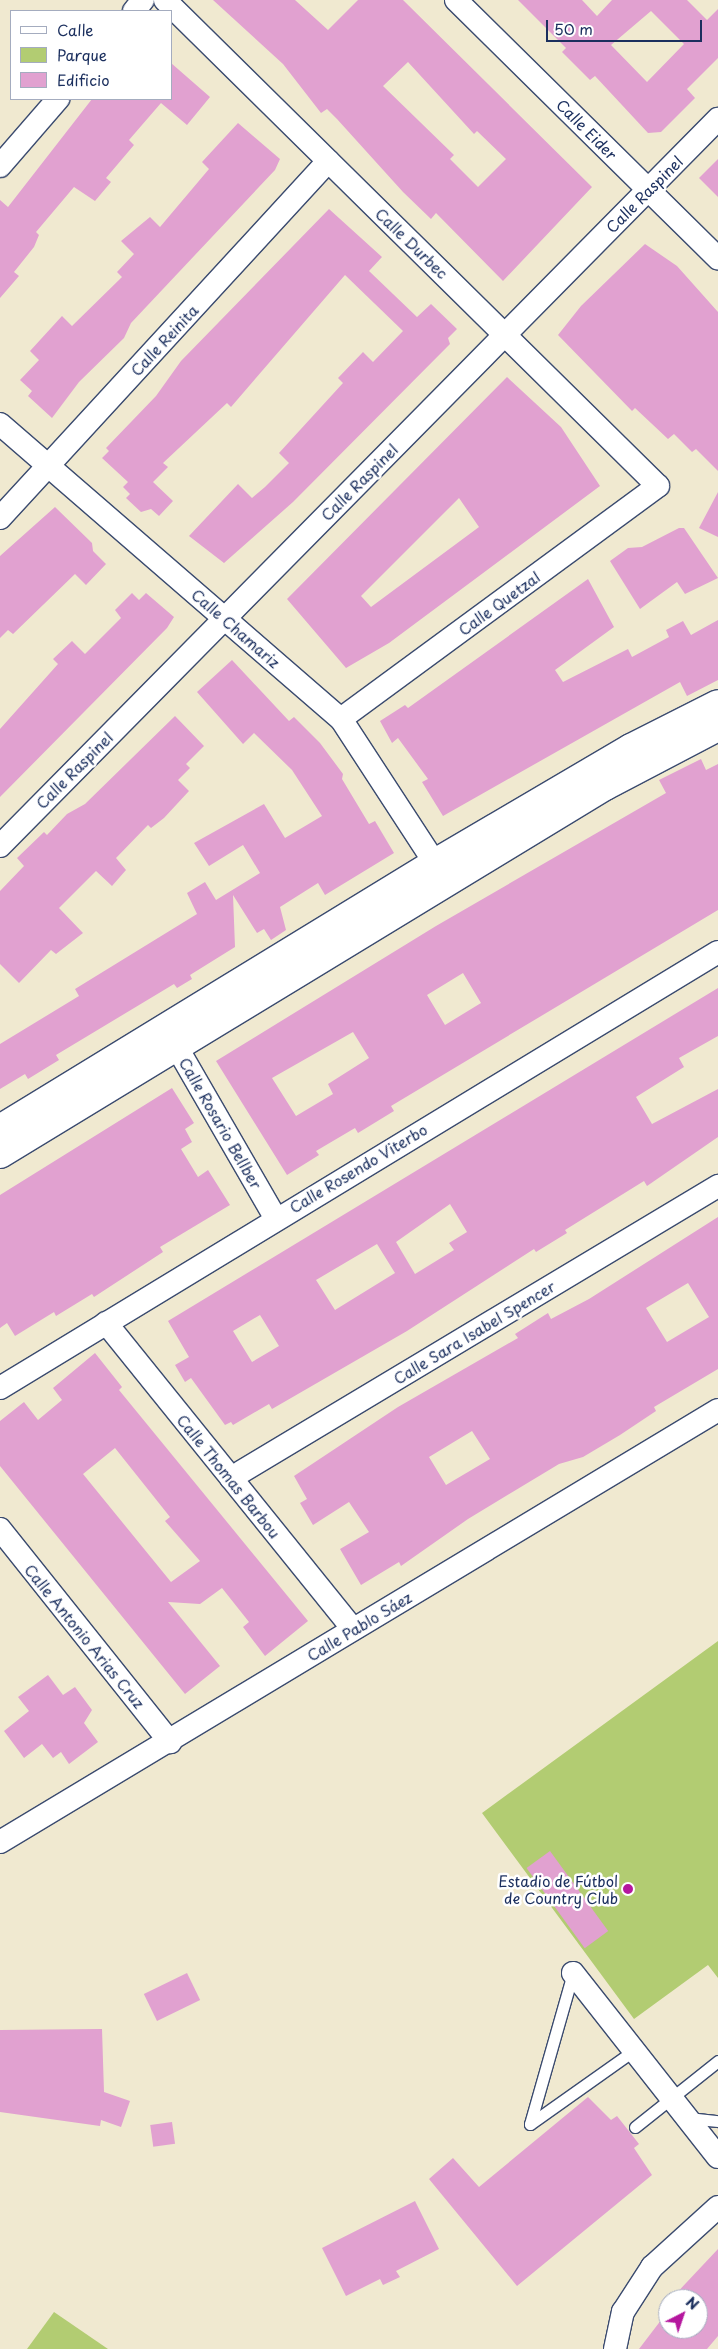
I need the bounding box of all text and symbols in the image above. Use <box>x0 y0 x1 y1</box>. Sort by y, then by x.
legend <box>10 10 172 100</box>
scale bar <box>548 10 704 42</box>
text: 50 m <box>554 17 593 40</box>
text: Calle <box>57 18 94 41</box>
text: Parque <box>57 43 107 66</box>
text: Edificio <box>57 68 110 91</box>
street label: Calle Eider <box>553 95 621 163</box>
street label: Calle Raspinel <box>602 152 686 236</box>
street label: Calle Durbec <box>372 204 452 282</box>
street label: Calle Reinita <box>126 300 202 380</box>
street label: Calle Raspinel <box>317 440 401 524</box>
street label: Calle Quetzal <box>454 567 544 639</box>
street label: Calle Chamariz <box>188 585 284 671</box>
street label: Calle Raspinel <box>32 728 116 812</box>
street label: Calle Rosario Bellber <box>176 1053 266 1193</box>
street label: Calle Rosendo Viterbo <box>286 1120 430 1216</box>
street label: Calle Sara Isabel Spencer <box>390 1276 558 1388</box>
street label: Calle Thomas Barbou <box>173 1410 285 1542</box>
street label: Calle Antonio Arias Cruz <box>21 1560 149 1712</box>
street label: Calle Pablo Sáez <box>304 1588 414 1664</box>
place label: Estadio de Fútbol de Country Club <box>495 1871 618 1906</box>
marker: Estadio de Fútbol de Country Club <box>622 1883 634 1895</box>
north arrow <box>658 2289 708 2339</box>
text: N <box>681 2291 704 2315</box>

